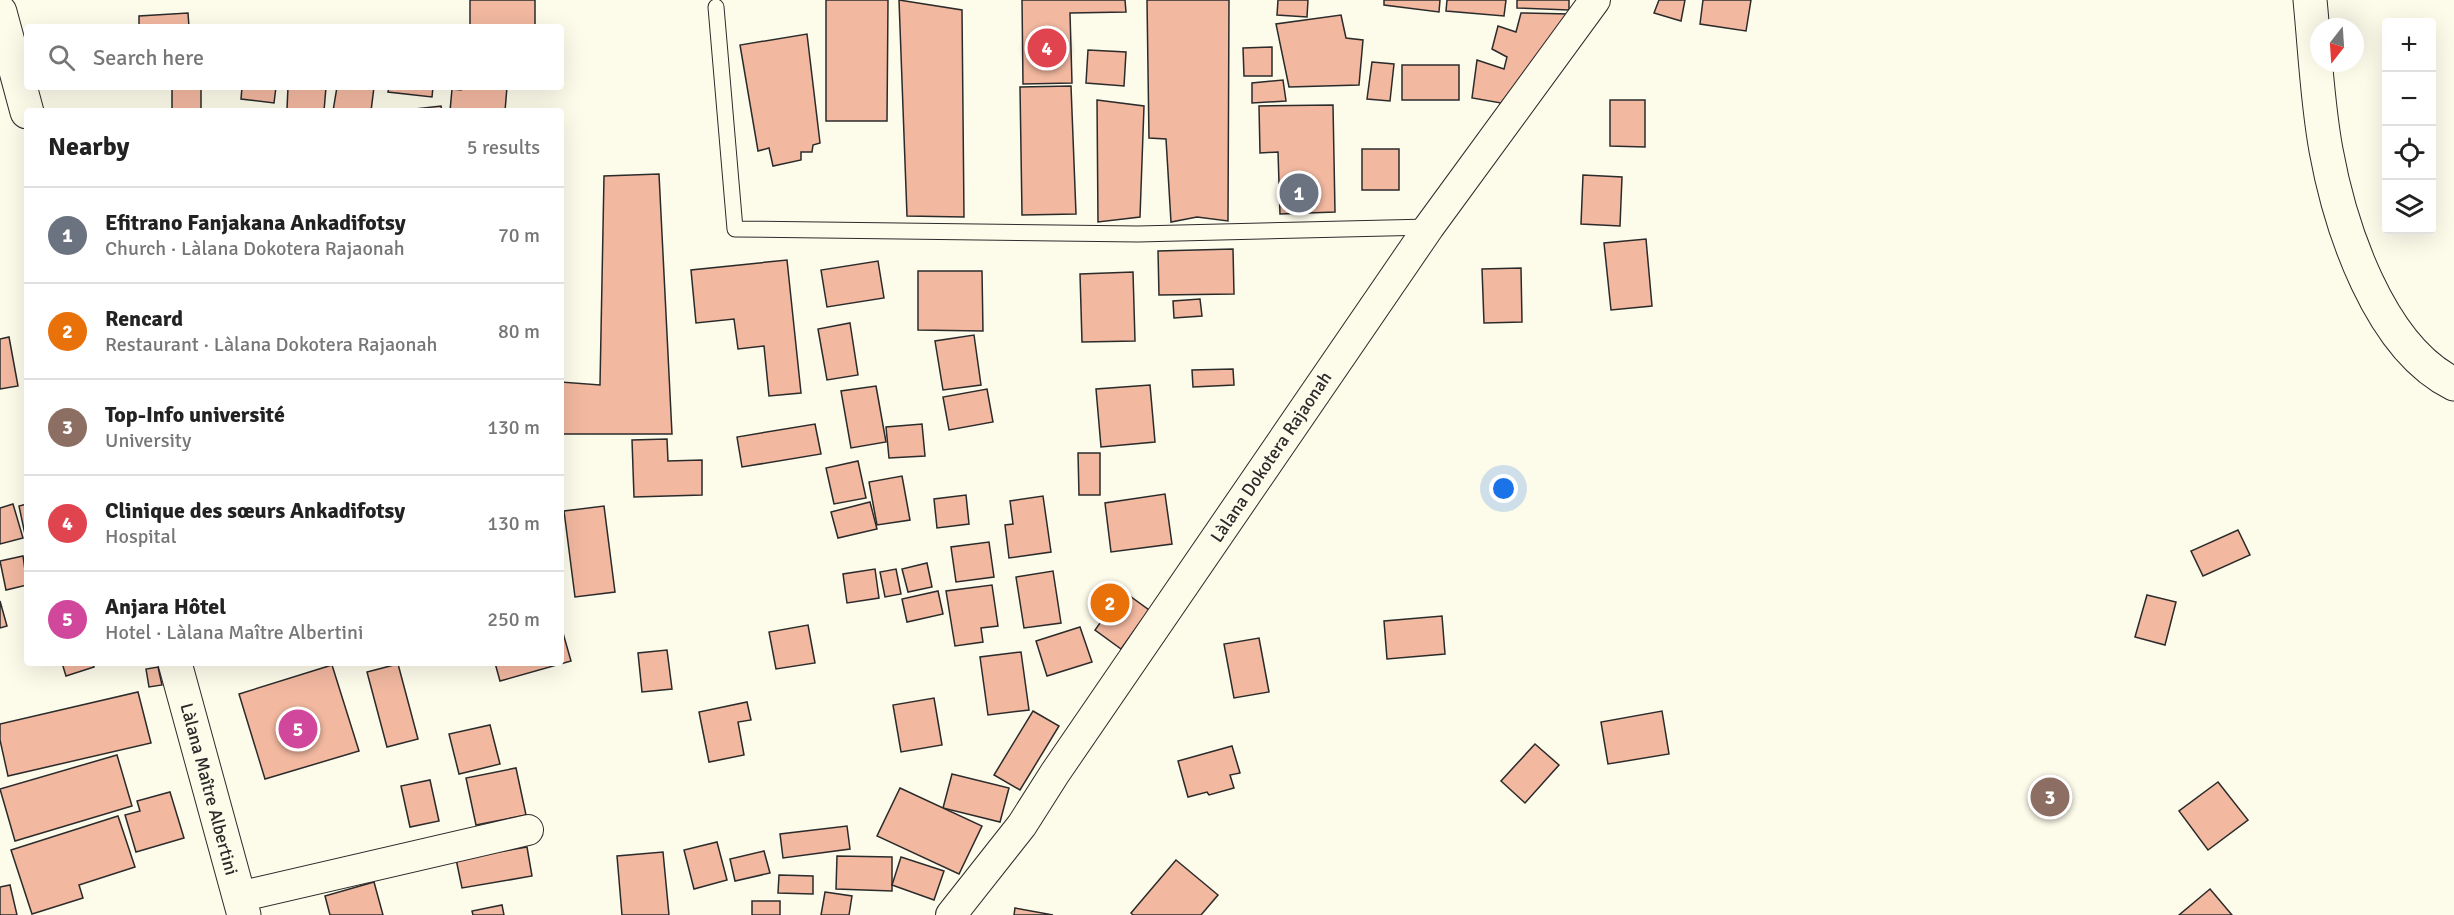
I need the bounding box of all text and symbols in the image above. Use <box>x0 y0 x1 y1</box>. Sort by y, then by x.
north arrow <box>2310 18 2364 72</box>
map controls <box>2382 18 2436 234</box>
button: + <box>2382 18 2436 72</box>
search box <box>24 24 564 90</box>
pin: 4 <box>1028 26 1066 70</box>
icon: search <box>45 41 78 74</box>
text: Search here <box>93 44 204 71</box>
button: − <box>2382 72 2436 126</box>
button: locate <box>2382 126 2436 180</box>
text: Nearby <box>48 131 129 163</box>
text: 5 results <box>467 135 540 160</box>
pin: 1 <box>1280 170 1318 216</box>
button: layers <box>2382 180 2436 234</box>
text: Efitrano Fanjakana Ankadifotsy <box>105 209 406 236</box>
text: 1 <box>62 223 73 248</box>
text: 70 m <box>498 223 540 248</box>
text: Church · Làlana Dokotera Rajaonah <box>105 236 405 261</box>
text: Rencard <box>105 305 183 332</box>
text: 2 <box>62 319 73 344</box>
text: 80 m <box>498 319 540 344</box>
text: Restaurant · Làlana Dokotera Rajaonah <box>105 332 437 357</box>
street label: Làlana Dokotera Rajaonah <box>1206 367 1336 547</box>
text: Top-Info université <box>105 401 285 428</box>
text: 3 <box>62 415 73 440</box>
text: 130 m <box>487 415 540 440</box>
text: University <box>105 428 191 453</box>
your location <box>1489 474 1518 503</box>
text: Clinique des sœurs Ankadifotsy <box>105 497 405 524</box>
text: 4 <box>62 511 73 536</box>
text: 130 m <box>487 511 540 536</box>
text: Hospital <box>105 524 177 549</box>
pin: 2 <box>1090 580 1130 626</box>
text: Anjara Hôtel <box>105 593 226 620</box>
text: 5 <box>62 607 73 632</box>
text: 250 m <box>487 607 540 632</box>
text: Hotel · Làlana Maître Albertini <box>105 620 363 645</box>
street label: Làlana Maître Albertini <box>175 700 243 878</box>
pin: 5 <box>278 706 318 752</box>
pin: 3 <box>2030 774 2070 820</box>

